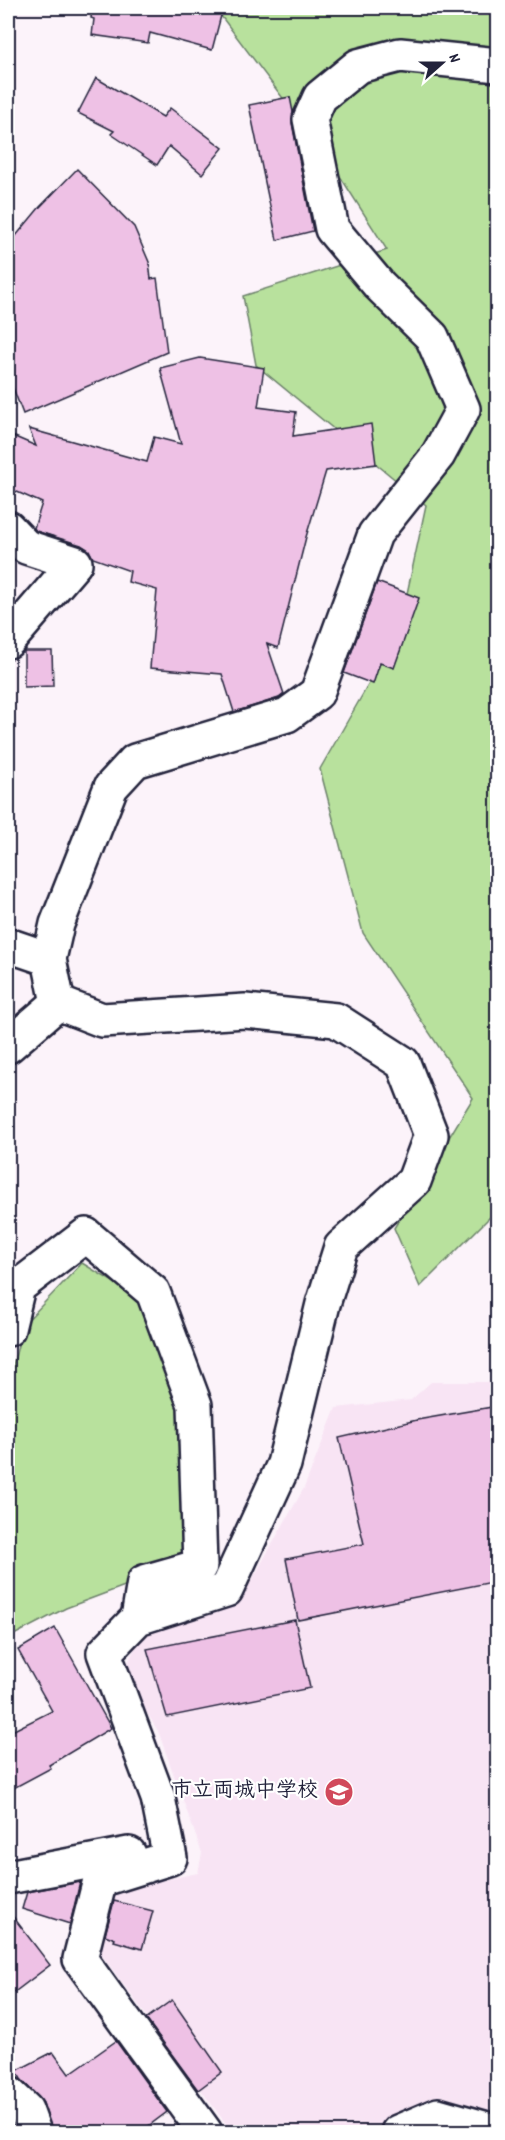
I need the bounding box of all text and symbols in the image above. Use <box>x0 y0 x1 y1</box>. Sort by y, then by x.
north arrow <box>412 33 472 93</box>
text: N <box>442 51 466 66</box>
school or university icon: 市立両城中学校 <box>323 1776 355 1808</box>
place label: 市立両城中学校 <box>171 1777 318 1807</box>

